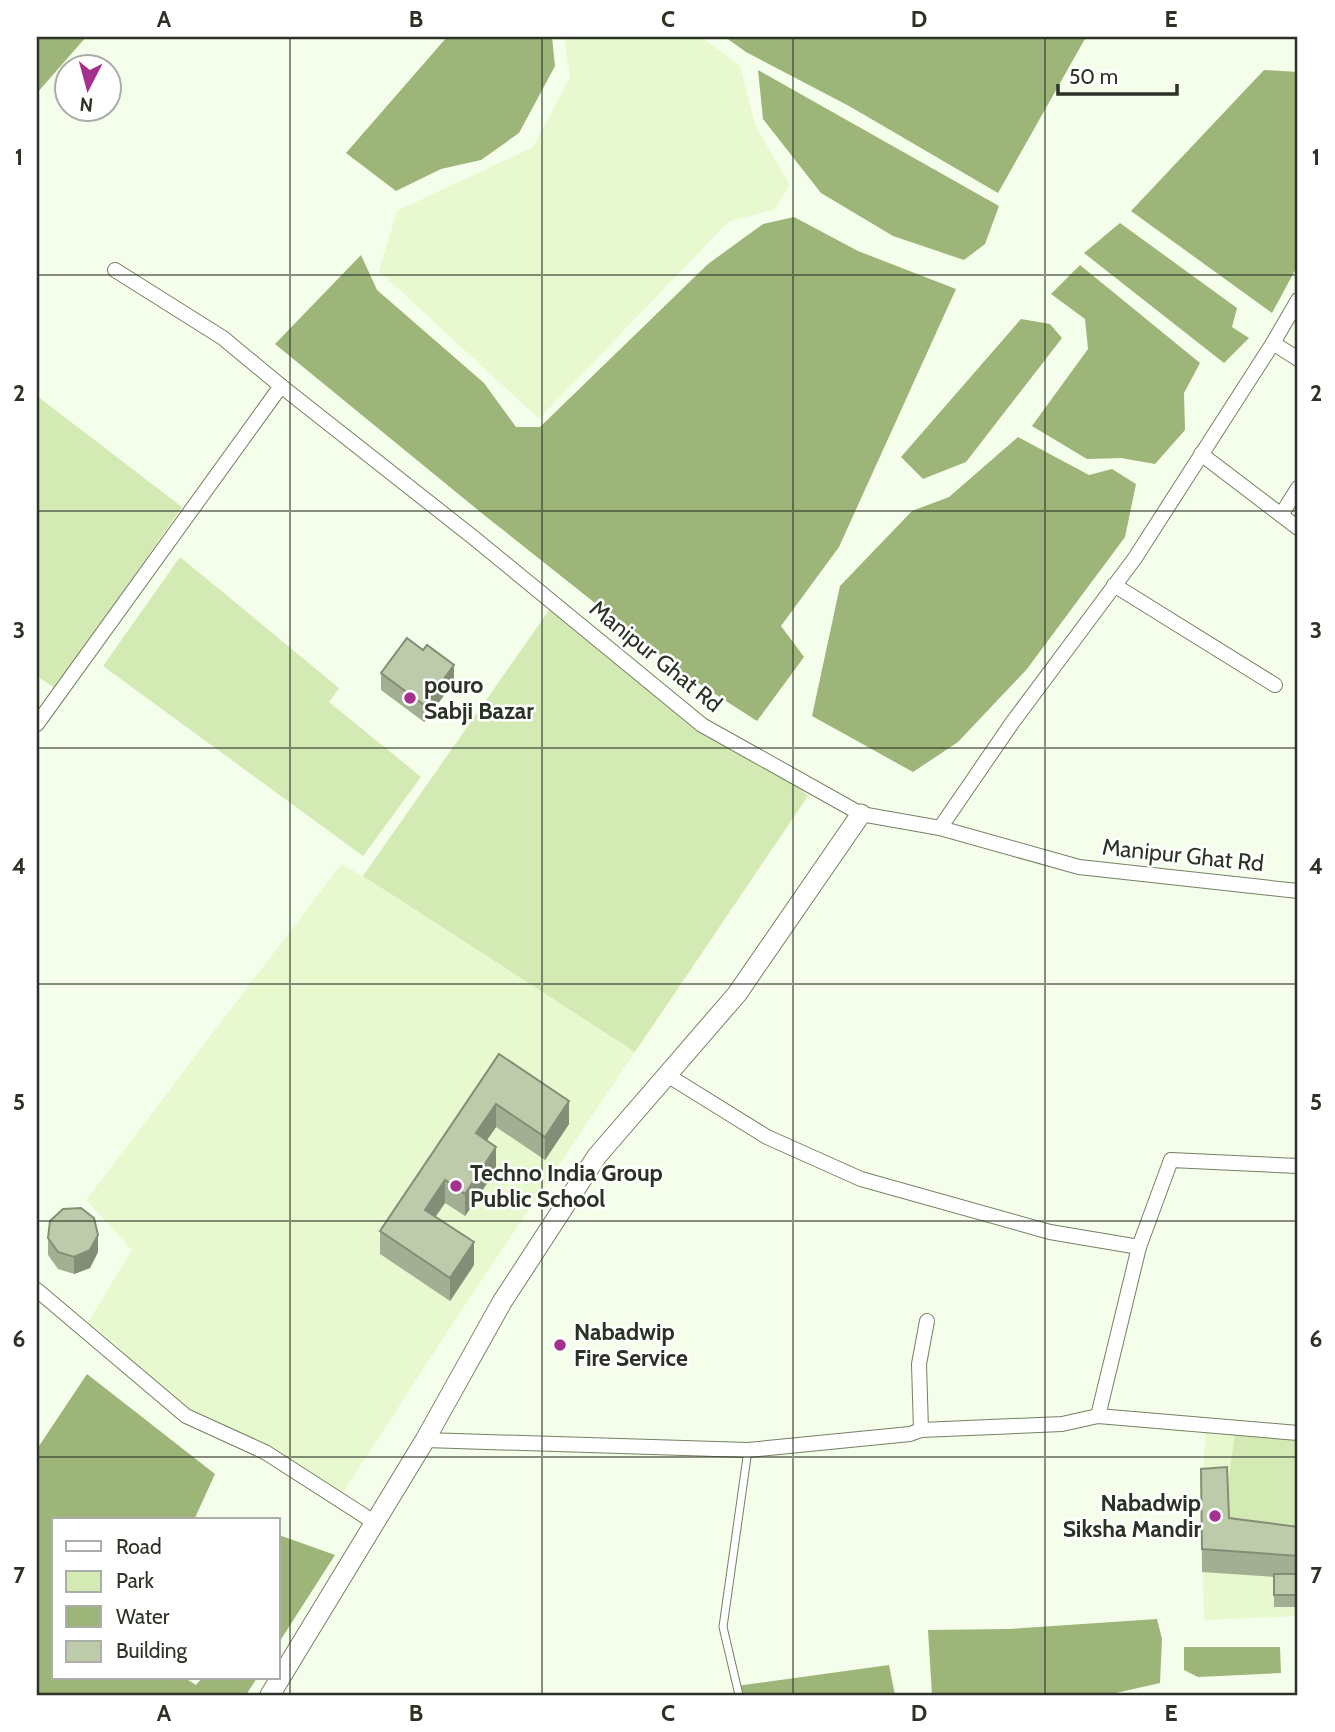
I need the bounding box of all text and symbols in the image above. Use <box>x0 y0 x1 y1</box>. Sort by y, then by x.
text: A <box>157 5 172 33</box>
text: B <box>409 5 423 33</box>
text: C <box>661 5 675 33</box>
text: D <box>911 5 927 33</box>
text: E <box>1164 5 1178 33</box>
north arrow <box>52 52 122 122</box>
scale bar <box>1058 52 1178 96</box>
text: 50 m <box>1069 64 1118 89</box>
text: N <box>78 92 94 117</box>
text: 1 <box>15 143 23 171</box>
text: 1 <box>1312 143 1320 171</box>
text: 2 <box>13 379 25 407</box>
text: 2 <box>1310 379 1322 407</box>
street label: Manipur Ghat Rd <box>584 594 728 718</box>
text: 3 <box>13 616 25 644</box>
text: 3 <box>1310 616 1322 644</box>
place label: pouro Sabji Bazar <box>424 671 534 725</box>
marker: pouro Sabji Bazar <box>402 690 418 706</box>
street label: Manipur Ghat Rd <box>1101 833 1265 877</box>
text: 4 <box>12 852 26 880</box>
text: 4 <box>1309 852 1323 880</box>
text: 5 <box>13 1088 25 1116</box>
text: 5 <box>1310 1088 1322 1116</box>
place label: Techno India Group Public School <box>470 1159 663 1213</box>
marker: Techno India Group Public School <box>448 1178 464 1194</box>
place label: Nabadwip Fire Service <box>574 1318 688 1372</box>
text: 6 <box>13 1325 25 1353</box>
text: 6 <box>1310 1325 1322 1353</box>
marker: Nabadwip Fire Service <box>552 1337 568 1353</box>
place label: Nabadwip Siksha Mandir <box>1063 1489 1201 1543</box>
marker: Nabadwip Siksha Mandir <box>1207 1508 1223 1524</box>
legend <box>52 1518 280 1680</box>
text: Road <box>116 1534 162 1559</box>
text: 7 <box>13 1561 25 1589</box>
text: 7 <box>1310 1561 1322 1589</box>
text: Park <box>116 1568 154 1593</box>
text: Water <box>116 1604 170 1629</box>
text: Building <box>116 1638 188 1663</box>
text: A <box>157 1699 172 1727</box>
text: B <box>409 1699 423 1727</box>
text: C <box>661 1699 675 1727</box>
text: D <box>911 1699 927 1727</box>
text: E <box>1164 1699 1178 1727</box>

